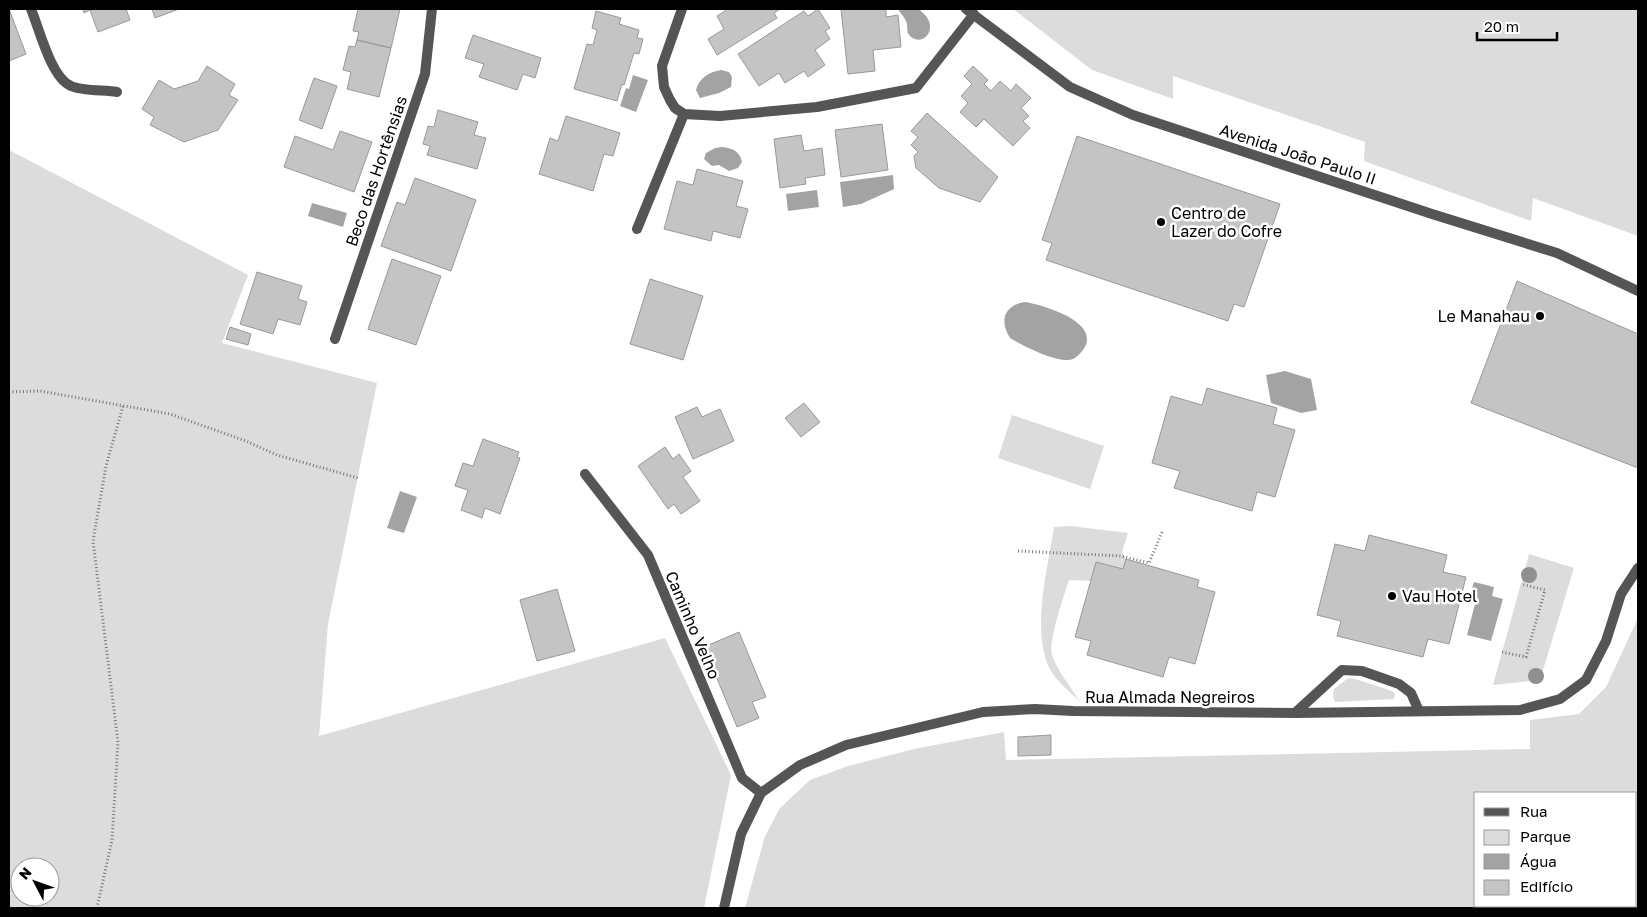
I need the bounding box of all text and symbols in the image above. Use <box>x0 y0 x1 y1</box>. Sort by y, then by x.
scale bar <box>1477 10 1557 42</box>
text: 20 m <box>1484 17 1519 35</box>
street label: Beco das Hortênsias <box>341 93 411 249</box>
street label: Avenida João Paulo II <box>1217 119 1379 189</box>
place label: Centro de Lazer do Cofre <box>1171 203 1282 241</box>
marker: Centro de Lazer do Cofre <box>1155 216 1167 228</box>
place label: Le Manahau <box>1438 306 1530 326</box>
marker: Le Manahau <box>1534 310 1546 322</box>
street label: Caminho Velho <box>661 568 725 682</box>
place label: Vau Hotel <box>1402 586 1477 606</box>
marker: Vau Hotel <box>1386 590 1398 602</box>
street label: Rua Almada Negreiros <box>1085 687 1255 707</box>
legend <box>1474 792 1637 907</box>
text: Rua <box>1520 802 1547 820</box>
text: Parque <box>1520 827 1571 845</box>
text: Água <box>1520 852 1557 870</box>
north arrow <box>10 857 60 907</box>
text: N <box>15 864 35 883</box>
text: Edifício <box>1520 877 1573 895</box>

